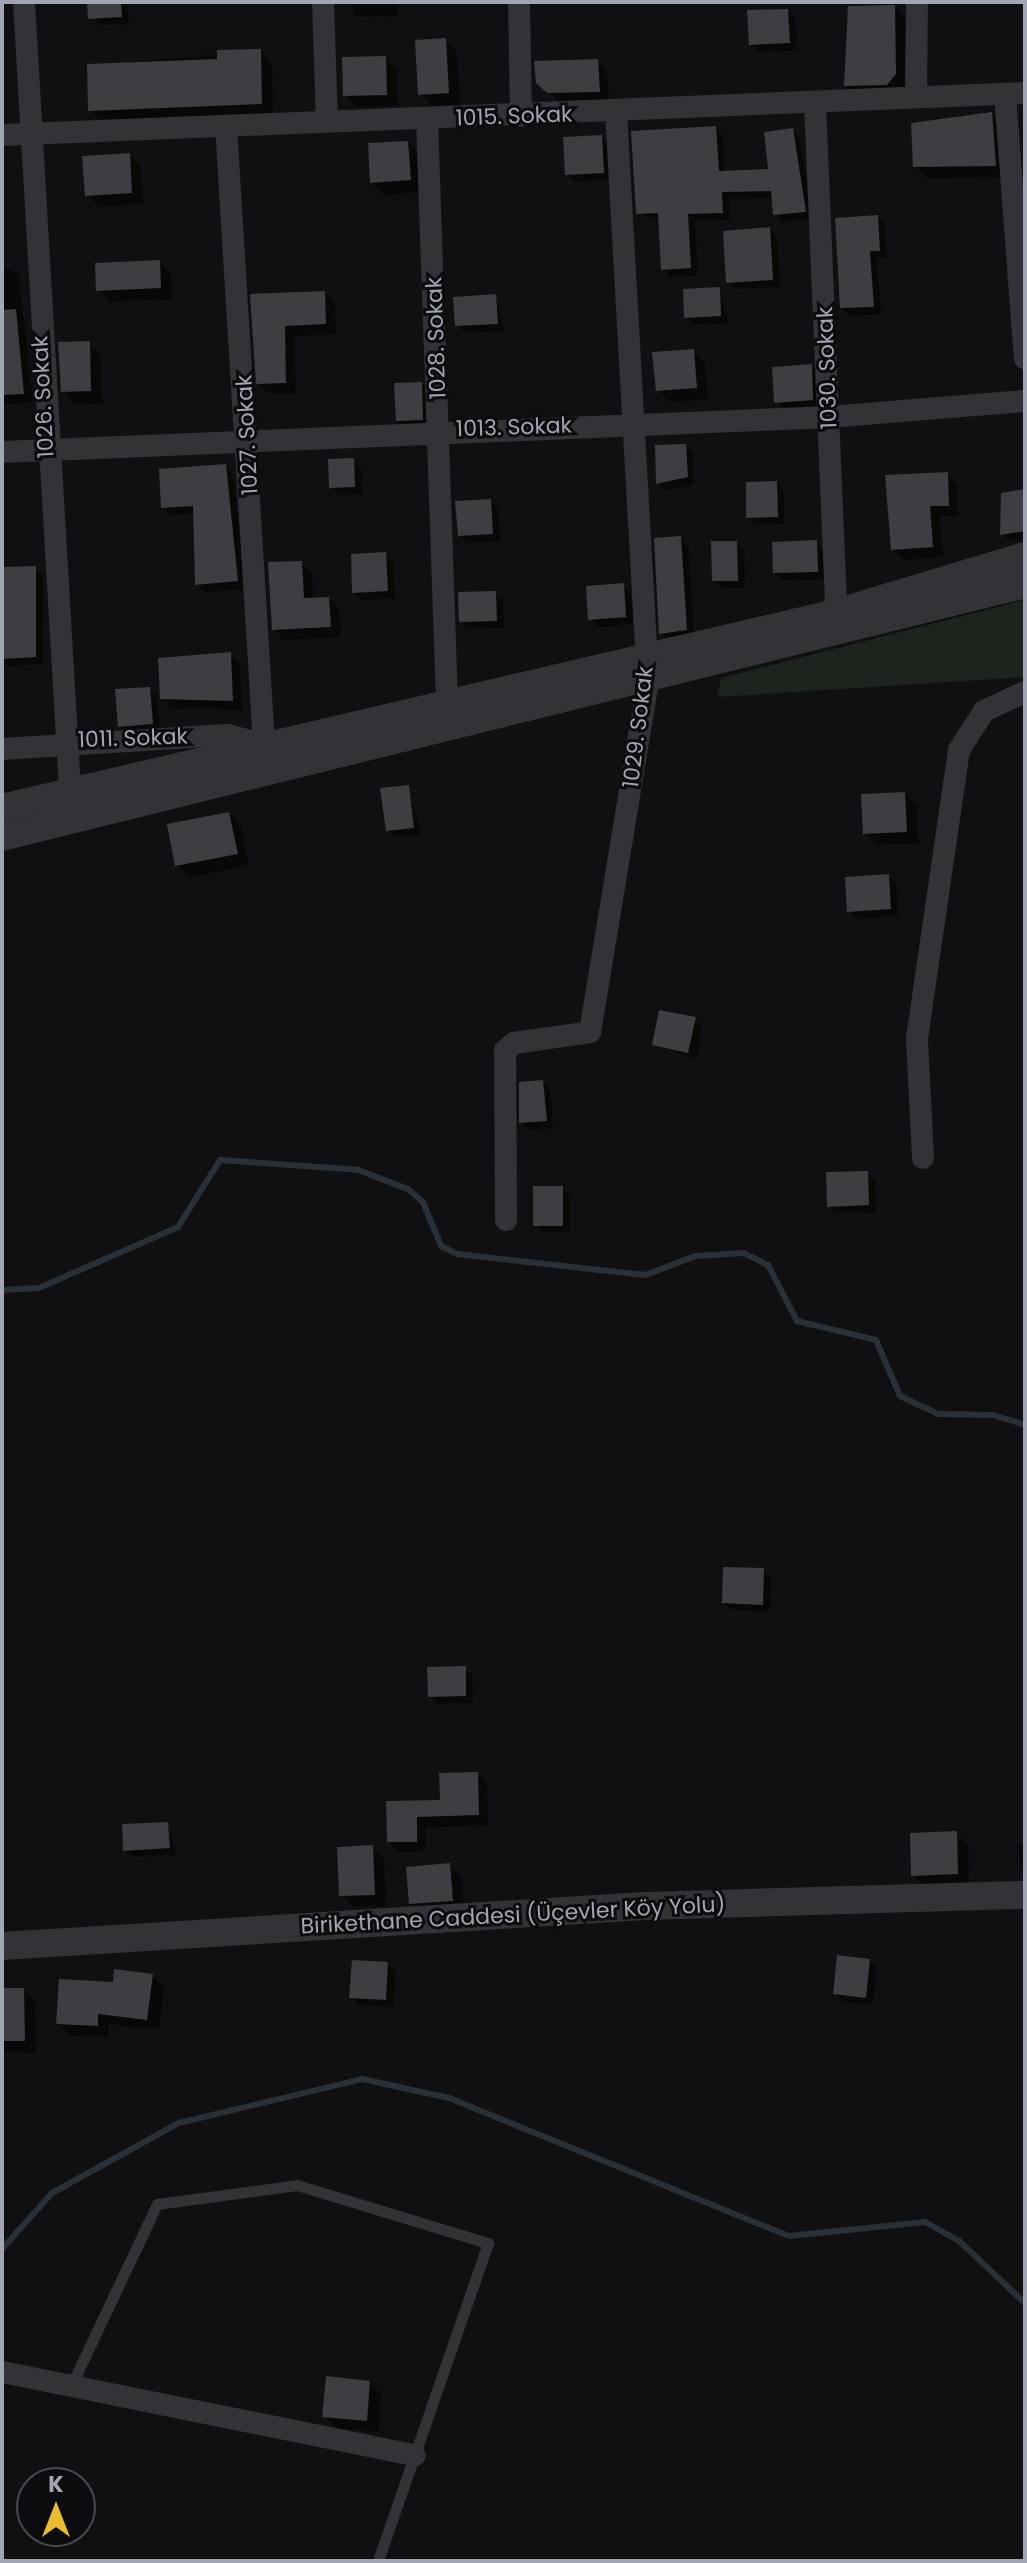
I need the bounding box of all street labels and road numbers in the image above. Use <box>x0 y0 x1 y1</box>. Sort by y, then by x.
street label: 1015. Sokak <box>455 101 573 131</box>
street label: 1028. Sokak <box>421 276 451 400</box>
street label: 1030. Sokak <box>812 306 842 430</box>
street label: 1026. Sokak <box>27 335 59 459</box>
street label: 1027. Sokak <box>231 374 263 496</box>
street label: 1013. Sokak <box>456 412 572 442</box>
street label: 1029. Sokak <box>617 665 659 789</box>
street label: 1011. Sokak <box>78 723 188 753</box>
street label: Birikethane Caddesi (Üçevler Köy Yolu) <box>300 1891 726 1939</box>

